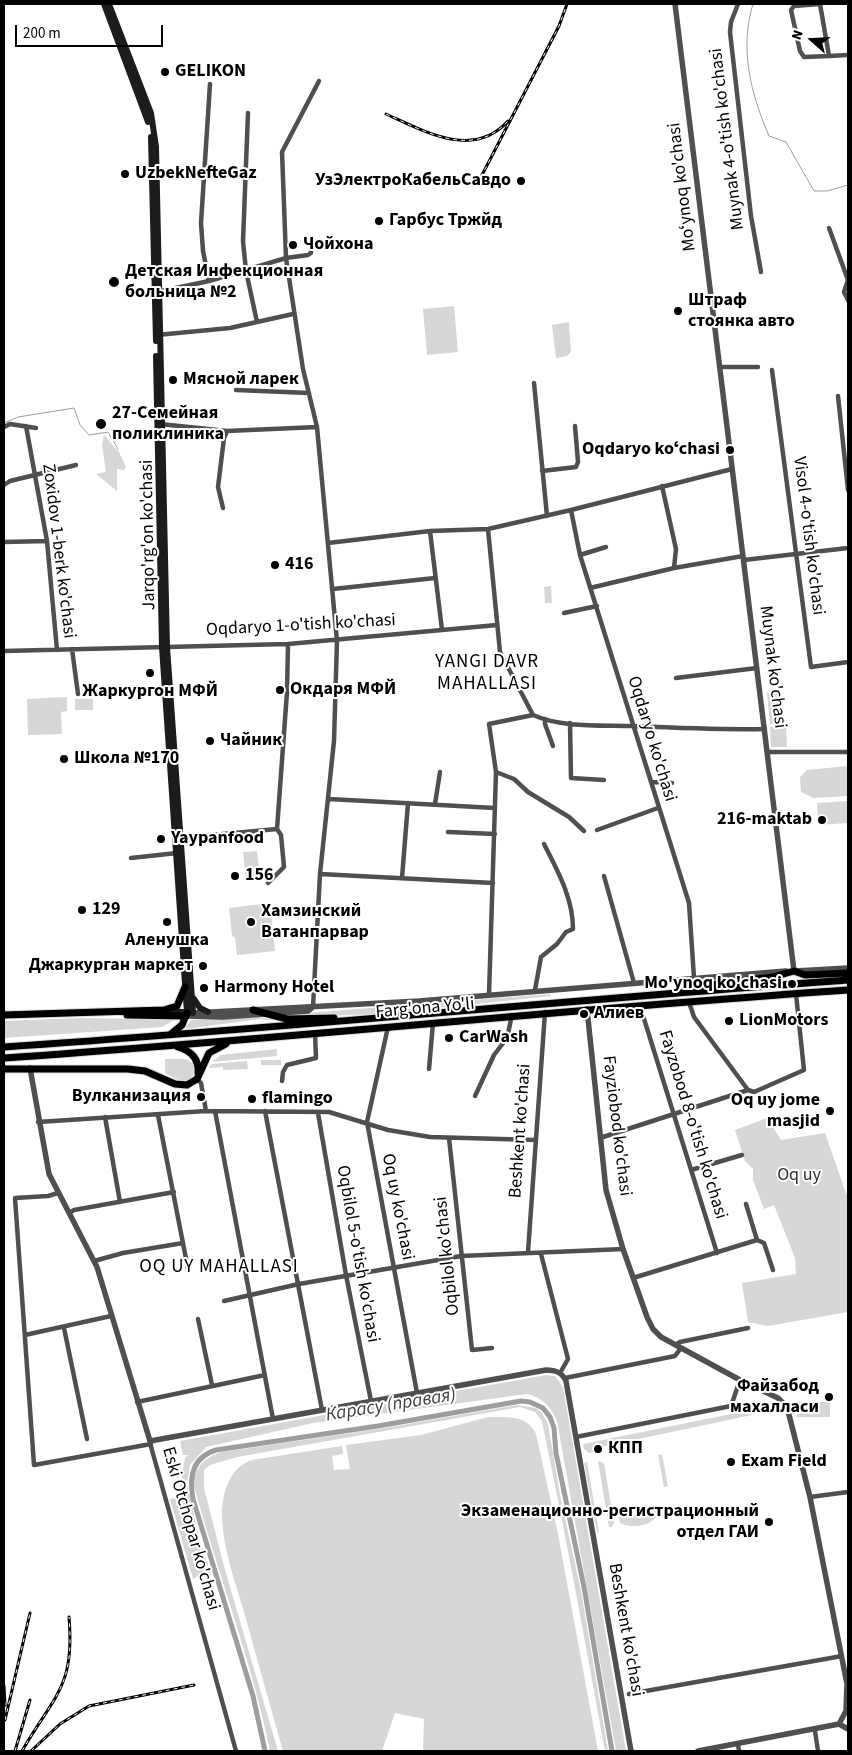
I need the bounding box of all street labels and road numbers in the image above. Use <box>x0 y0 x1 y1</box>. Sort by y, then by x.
street label: Muynak 4-o'tish ko'chasi <box>706 47 750 231</box>
street label: Moʻynoq ko'chasi <box>664 121 702 253</box>
street label: Visol 4-o'tish ko'chasi <box>788 455 828 617</box>
street label: Jarqo'rg'on ko'chasi <box>137 460 161 610</box>
street label: Zoxidov 1-berk ko'chasi <box>37 462 79 640</box>
street label: Muynak ko'chasi <box>754 604 790 730</box>
street label: Oqdaryo 1-o'tish ko'chasi <box>206 610 396 642</box>
street label: Oqdaryo ko'chasi <box>622 674 680 804</box>
street label: Farg'ona Yo'li <box>375 994 475 1024</box>
street label: Fayzobod 8-o'tish ko'chasi <box>653 1028 731 1222</box>
street label: Fayziobod ko'chasi <box>597 1055 635 1197</box>
street label: Beshkent ko'chasi <box>506 1063 536 1199</box>
street label: Oq uy ko'chasi <box>376 1152 418 1262</box>
street label: Oqbilol 5-o'tish ko'chasi <box>331 1164 383 1344</box>
street label: Oqbilol ko'chasi <box>431 1195 465 1317</box>
street label: Eski Otchopar ko'chasi <box>156 1445 224 1613</box>
street label: Beshkent ko'chasi <box>603 1562 647 1698</box>

